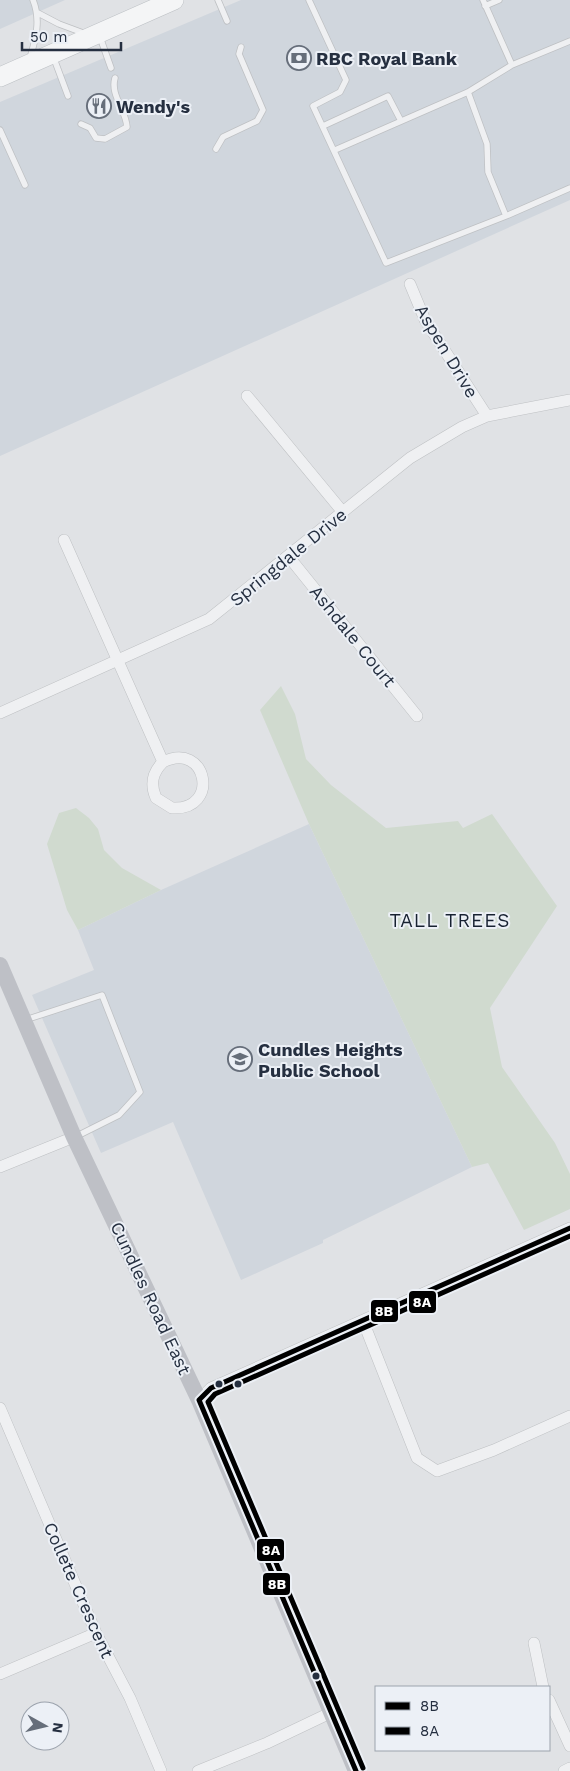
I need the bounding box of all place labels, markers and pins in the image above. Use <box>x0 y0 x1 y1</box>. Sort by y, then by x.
bank icon: RBC Royal Bank <box>286 45 312 71</box>
place label: RBC Royal Bank <box>316 48 458 69</box>
restaurant icon: Wendy's <box>86 93 112 119</box>
place label: Wendy's <box>116 96 190 117</box>
place label: Cundles Heights Public School <box>258 1039 403 1081</box>
school or university icon: Cundles Heights Public School <box>227 1046 253 1072</box>
unlabelled marker <box>214 1379 224 1389</box>
unlabelled marker <box>233 1379 243 1389</box>
unlabelled marker <box>311 1671 321 1681</box>

